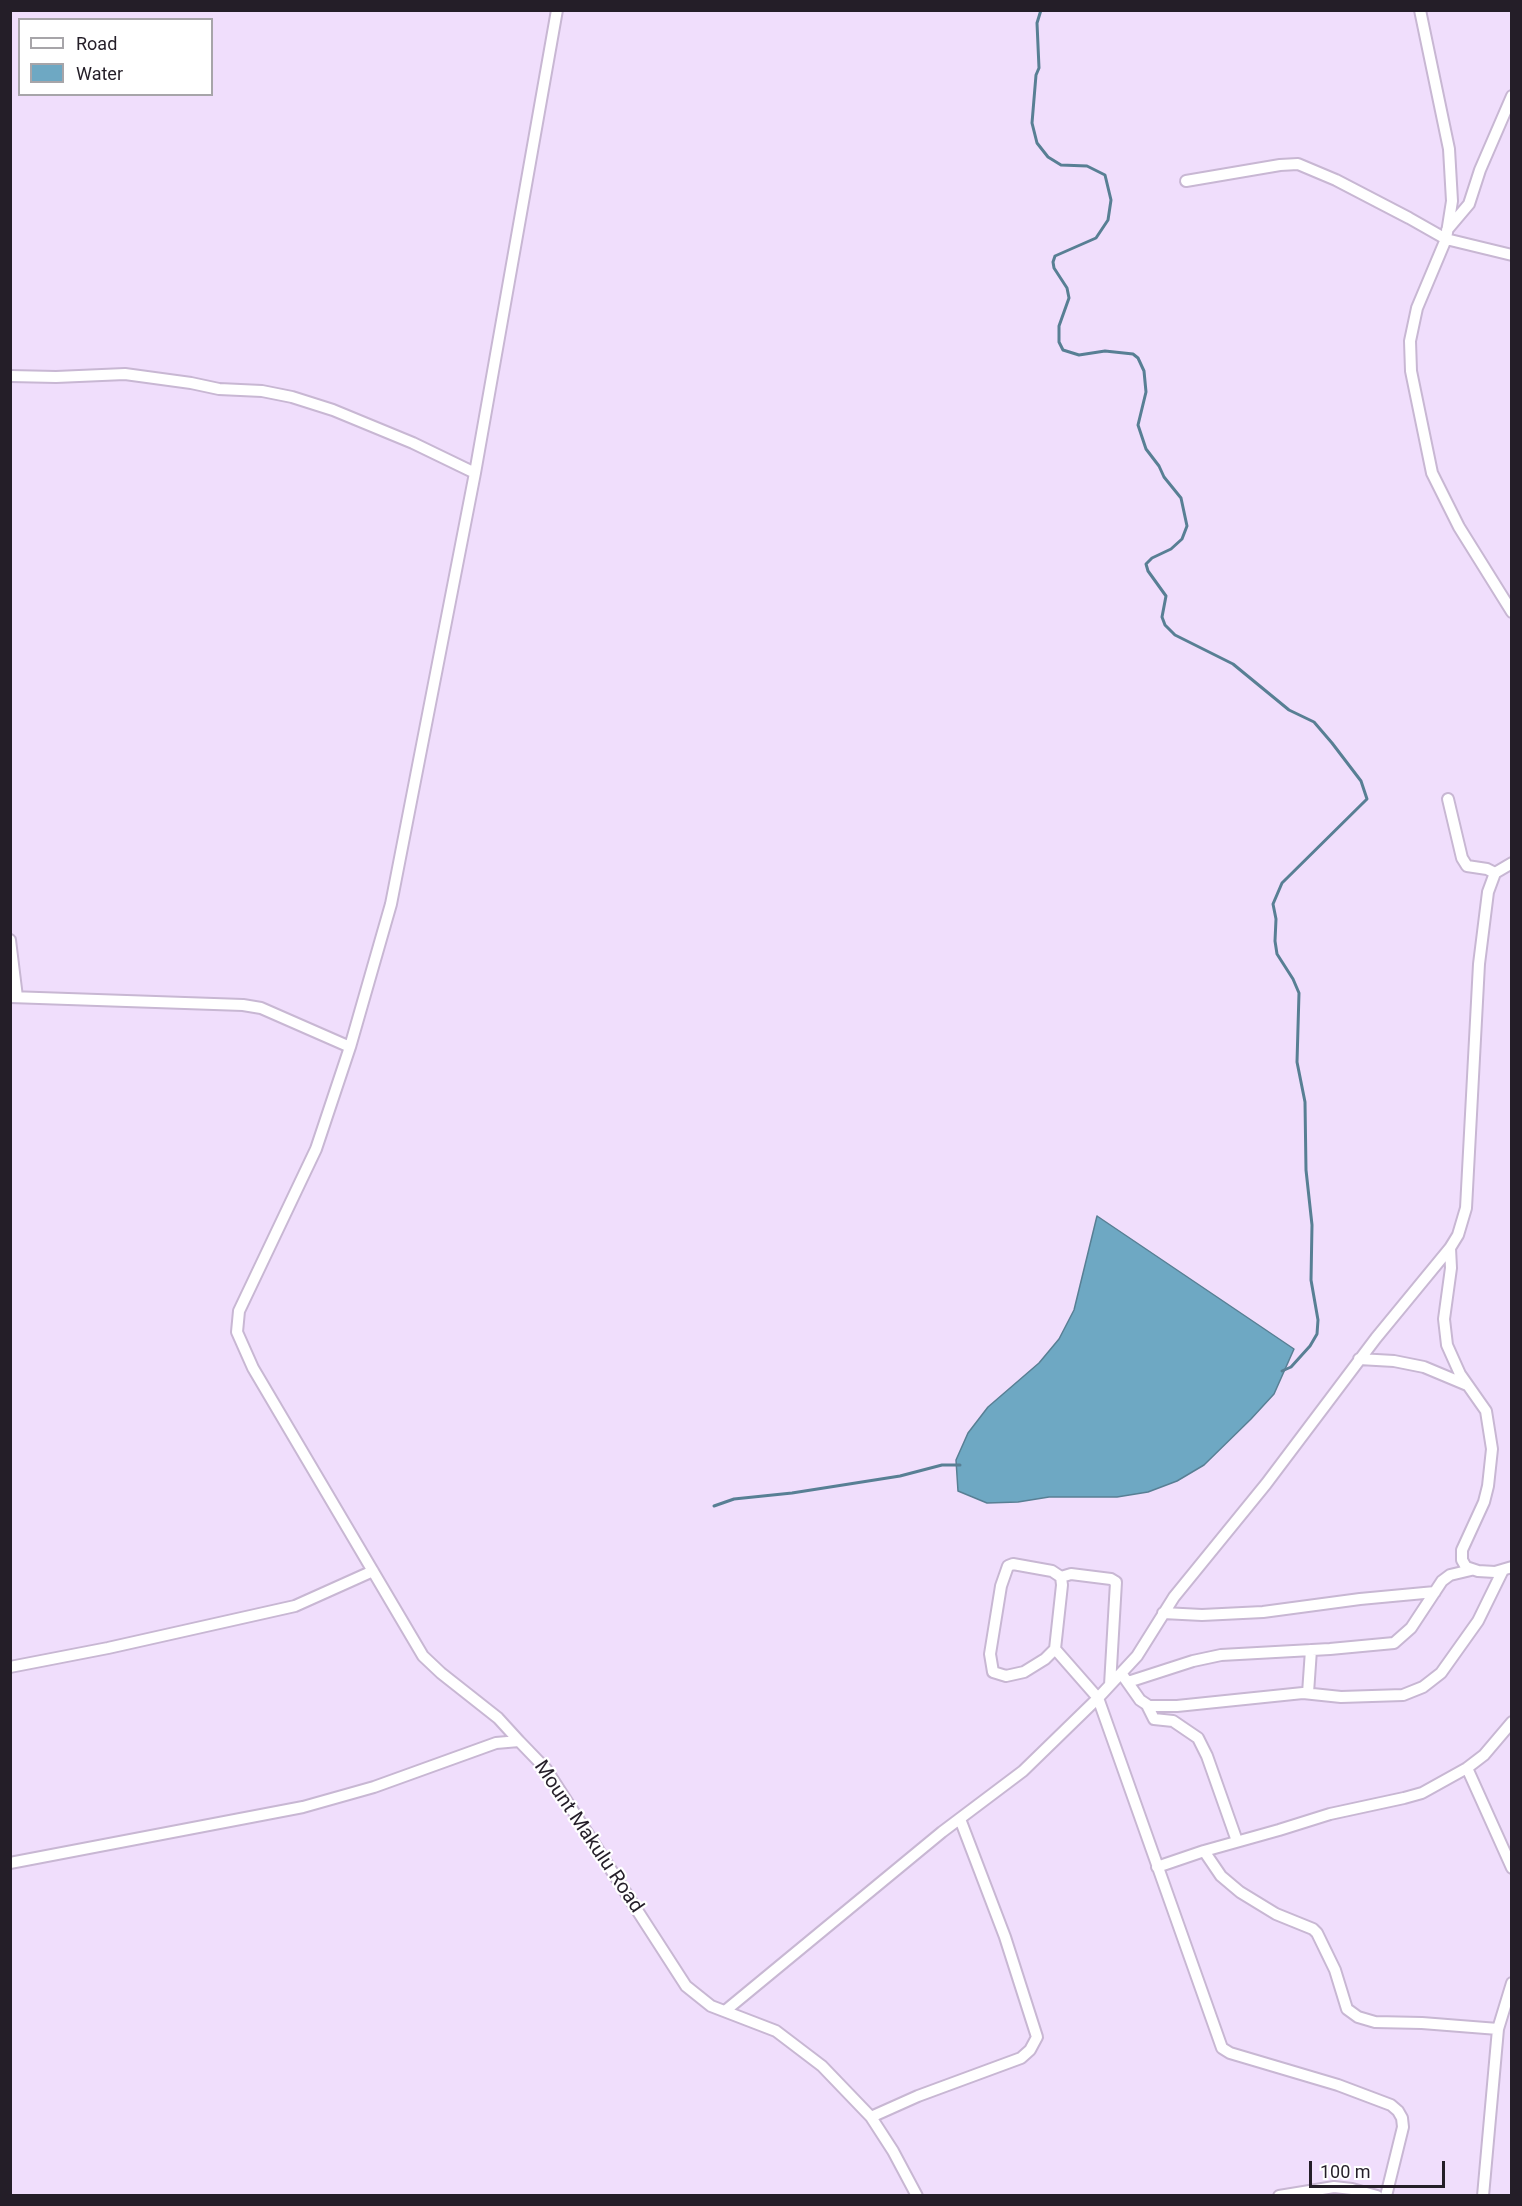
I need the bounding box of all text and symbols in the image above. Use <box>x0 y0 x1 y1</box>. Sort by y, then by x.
legend <box>18 18 213 96</box>
text: Road <box>76 33 117 54</box>
text: Water <box>76 63 123 84</box>
street label: Mount Makulu Road <box>528 1756 648 1918</box>
scale bar <box>1312 2149 1448 2187</box>
text: 100 m <box>1320 2161 1371 2182</box>

